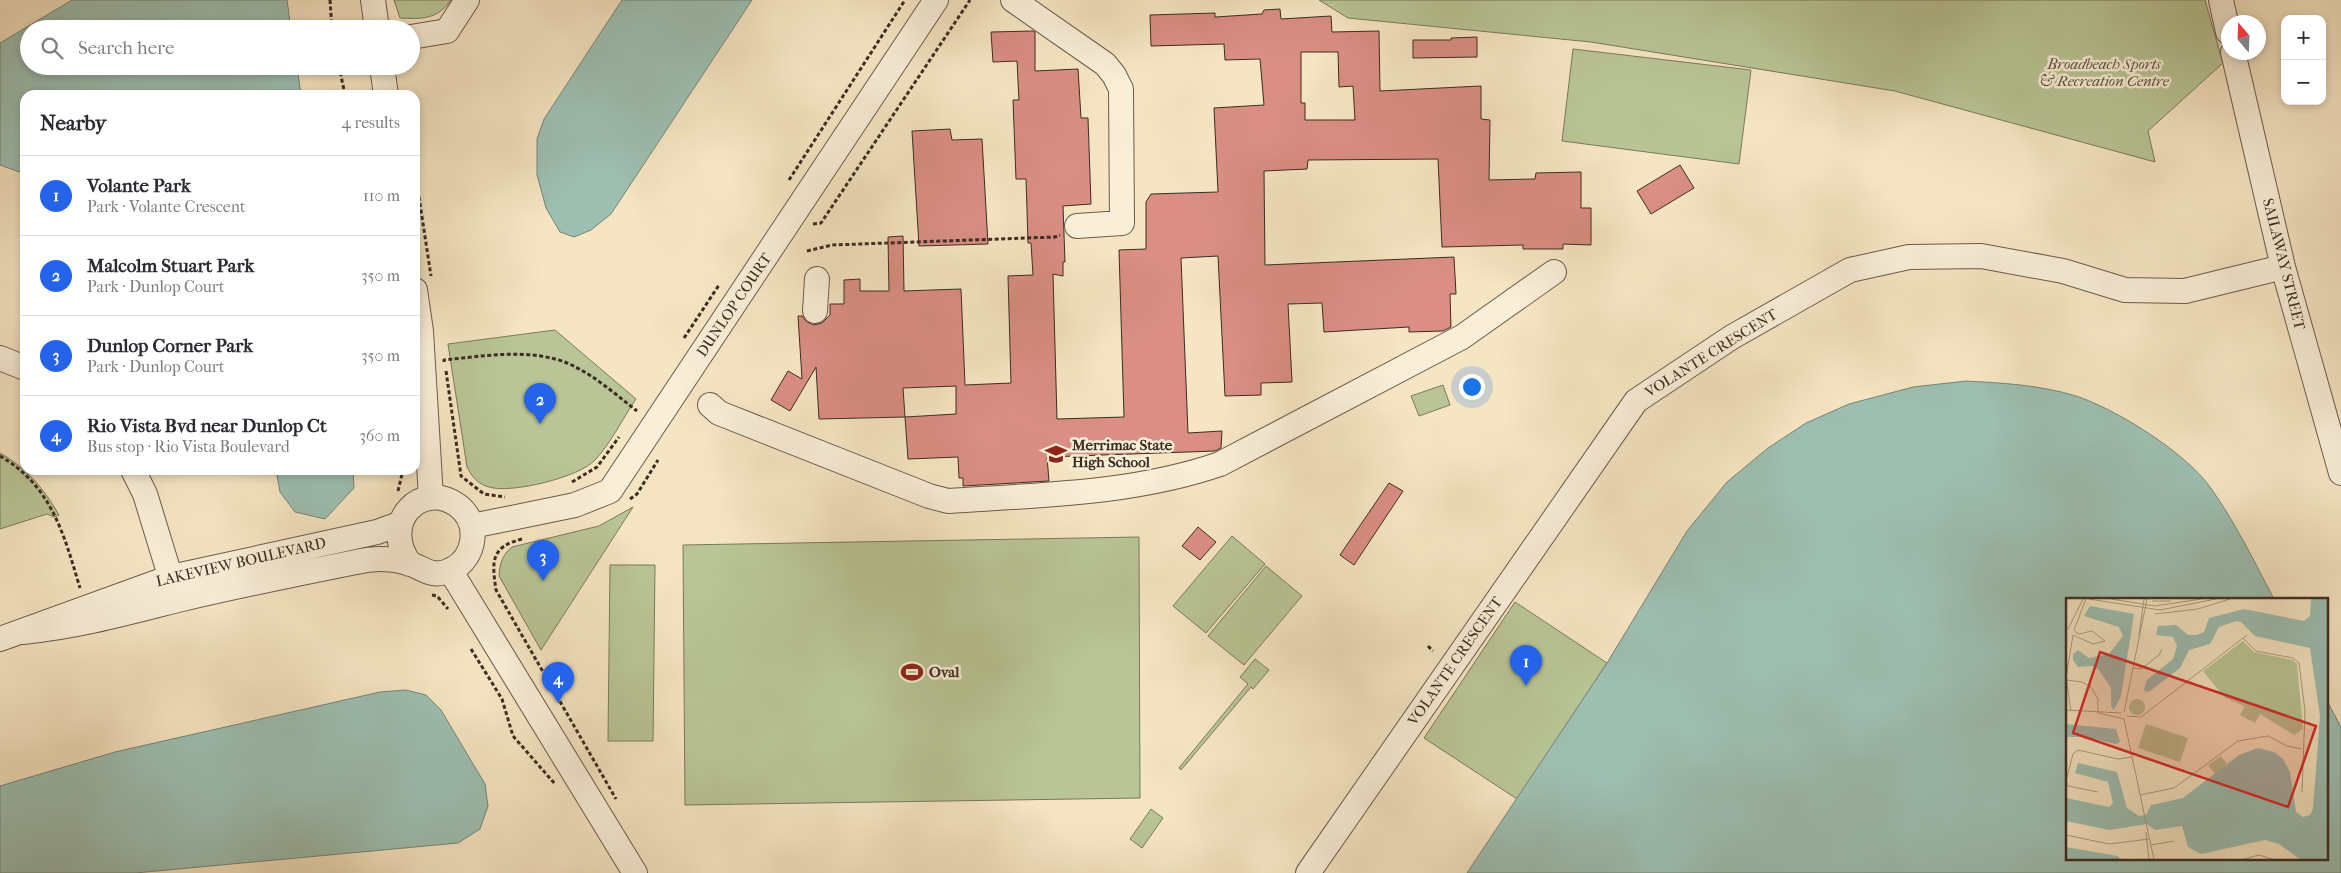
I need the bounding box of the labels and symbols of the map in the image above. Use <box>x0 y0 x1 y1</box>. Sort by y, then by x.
north arrow <box>2221 15 2266 60</box>
park label: Broadbeach Sports & Recreation Centre <box>2039 55 2170 90</box>
street label: SAILAWAY STREET <box>2259 196 2309 333</box>
street label: DUNLOP COURT <box>693 249 776 360</box>
street label: VOLANTE CRESCENT <box>1641 304 1781 402</box>
your location <box>1459 374 1485 400</box>
pin: 2 <box>524 383 556 424</box>
place label: Merrimac State High School <box>1071 436 1173 471</box>
school or university icon: Merrimac State High School <box>1043 441 1069 467</box>
street label: LAKEVIEW BOULEVARD <box>154 534 328 590</box>
pin: 3 <box>527 540 559 581</box>
street label: VOLANTE CRESCENT <box>1403 593 1507 730</box>
inset map <box>2066 598 2328 860</box>
pin: 1 <box>1510 645 1542 686</box>
sports icon: Oval <box>899 659 925 685</box>
pin: 4 <box>542 662 574 703</box>
place label: Oval <box>929 663 960 681</box>

